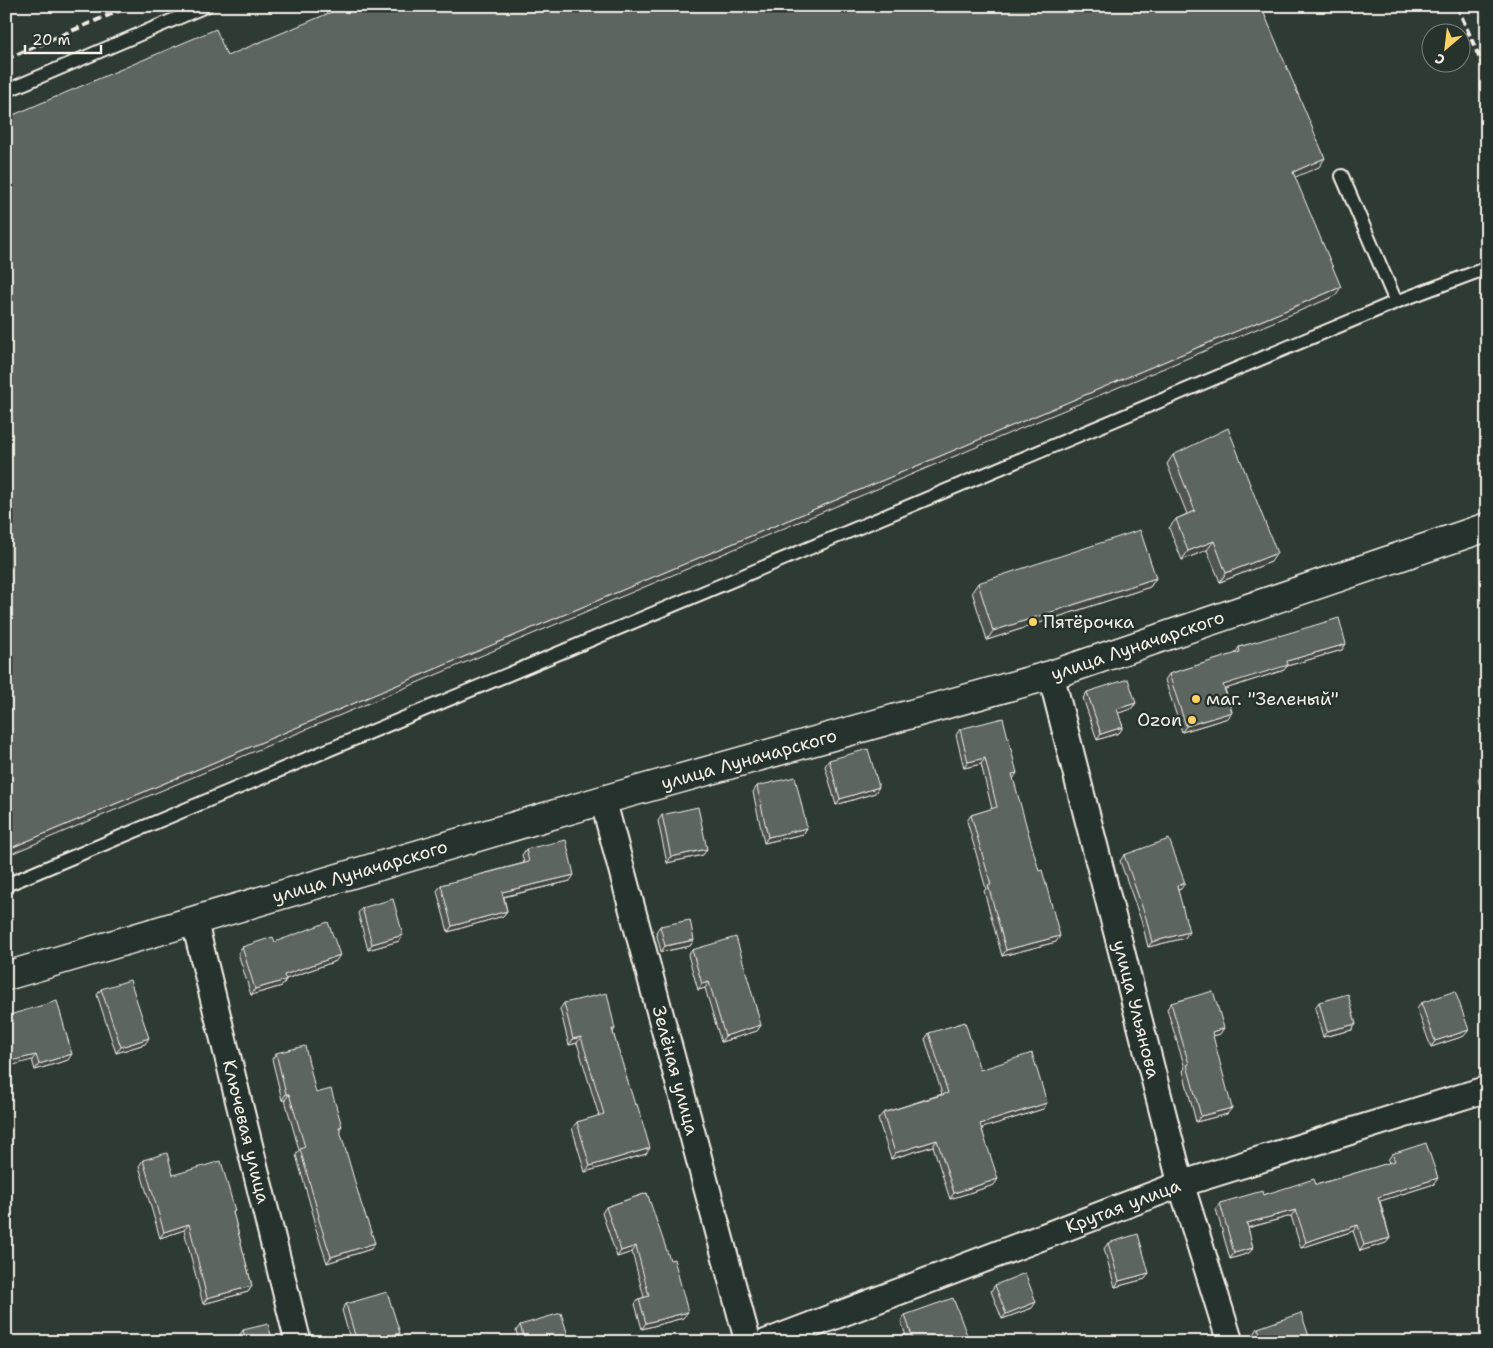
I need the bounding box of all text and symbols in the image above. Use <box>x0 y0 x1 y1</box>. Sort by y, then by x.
scale bar <box>25 22 101 54</box>
north arrow <box>1420 22 1470 72</box>
text: 20 m <box>32 30 71 50</box>
text: С <box>1432 50 1448 69</box>
street label: улица Луначарского <box>1048 605 1227 686</box>
place label: Пятёрочка <box>1043 610 1134 634</box>
marker: Пятёрочка <box>1027 616 1039 628</box>
place label: маг. "Зеленый" <box>1206 687 1339 711</box>
marker: маг. "Зеленый" <box>1190 693 1202 705</box>
place label: Ozon <box>1137 708 1182 732</box>
marker: Ozon <box>1186 714 1198 726</box>
street label: улица Луначарского <box>658 723 840 795</box>
street label: улица Луначарского <box>269 834 450 909</box>
street label: улица Ульянова <box>1107 937 1166 1081</box>
street label: Зелёная улица <box>647 1003 704 1138</box>
street label: Ключевая улица <box>217 1057 275 1206</box>
street label: Крутая улица <box>1062 1173 1184 1239</box>

